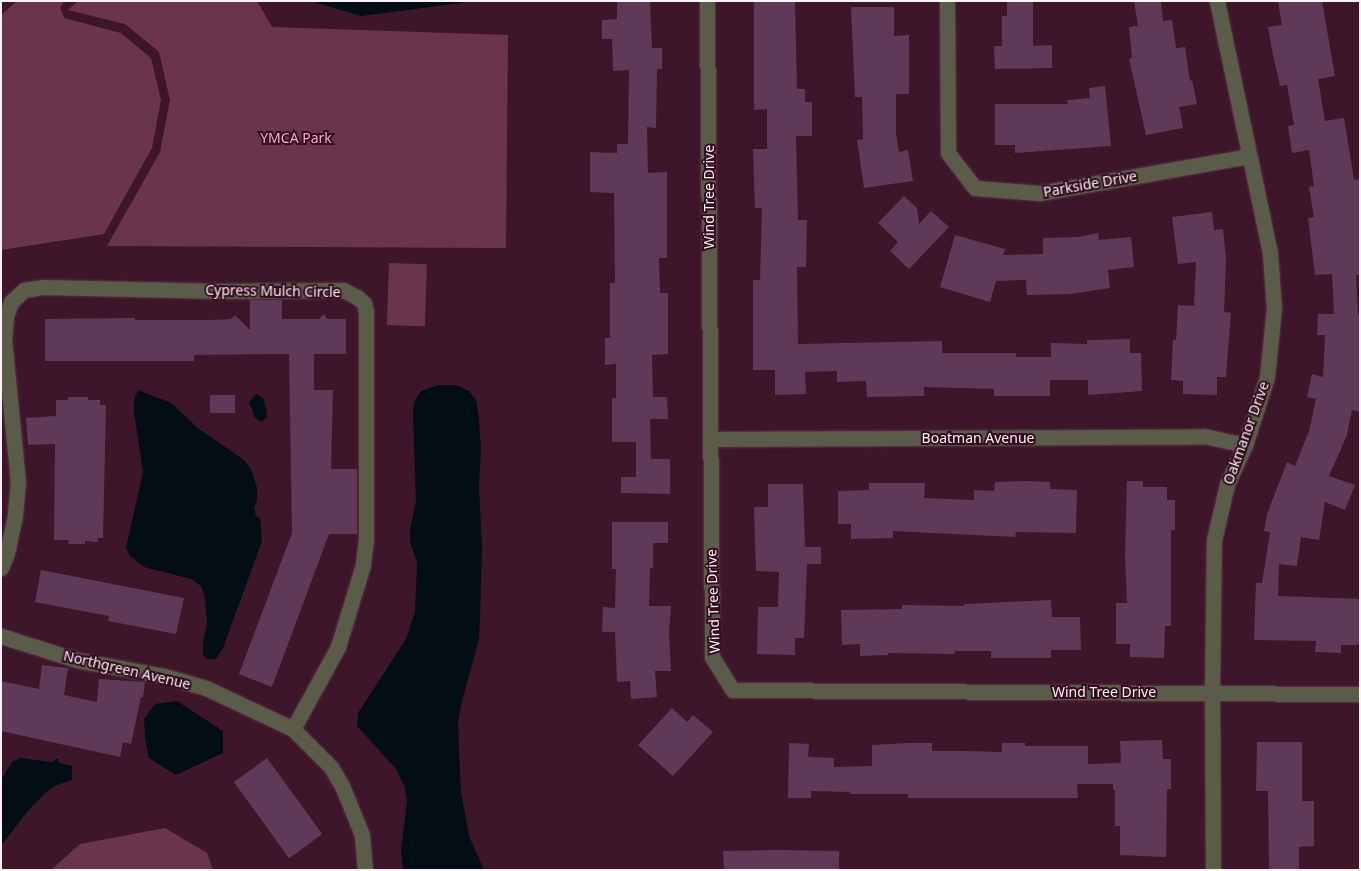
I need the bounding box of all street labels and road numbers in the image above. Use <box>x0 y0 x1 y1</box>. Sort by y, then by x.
street label: Wind Tree Drive <box>701 145 717 249</box>
street label: Parkside Drive <box>1042 168 1138 200</box>
street label: Cypress Mulch Circle <box>205 281 341 301</box>
street label: Oakmanor Drive <box>1220 379 1272 487</box>
street label: Boatman Avenue <box>922 430 1034 446</box>
street label: Wind Tree Drive <box>703 549 723 653</box>
street label: Northgreen Avenue <box>62 647 192 693</box>
street label: Wind Tree Drive <box>1052 684 1156 700</box>

